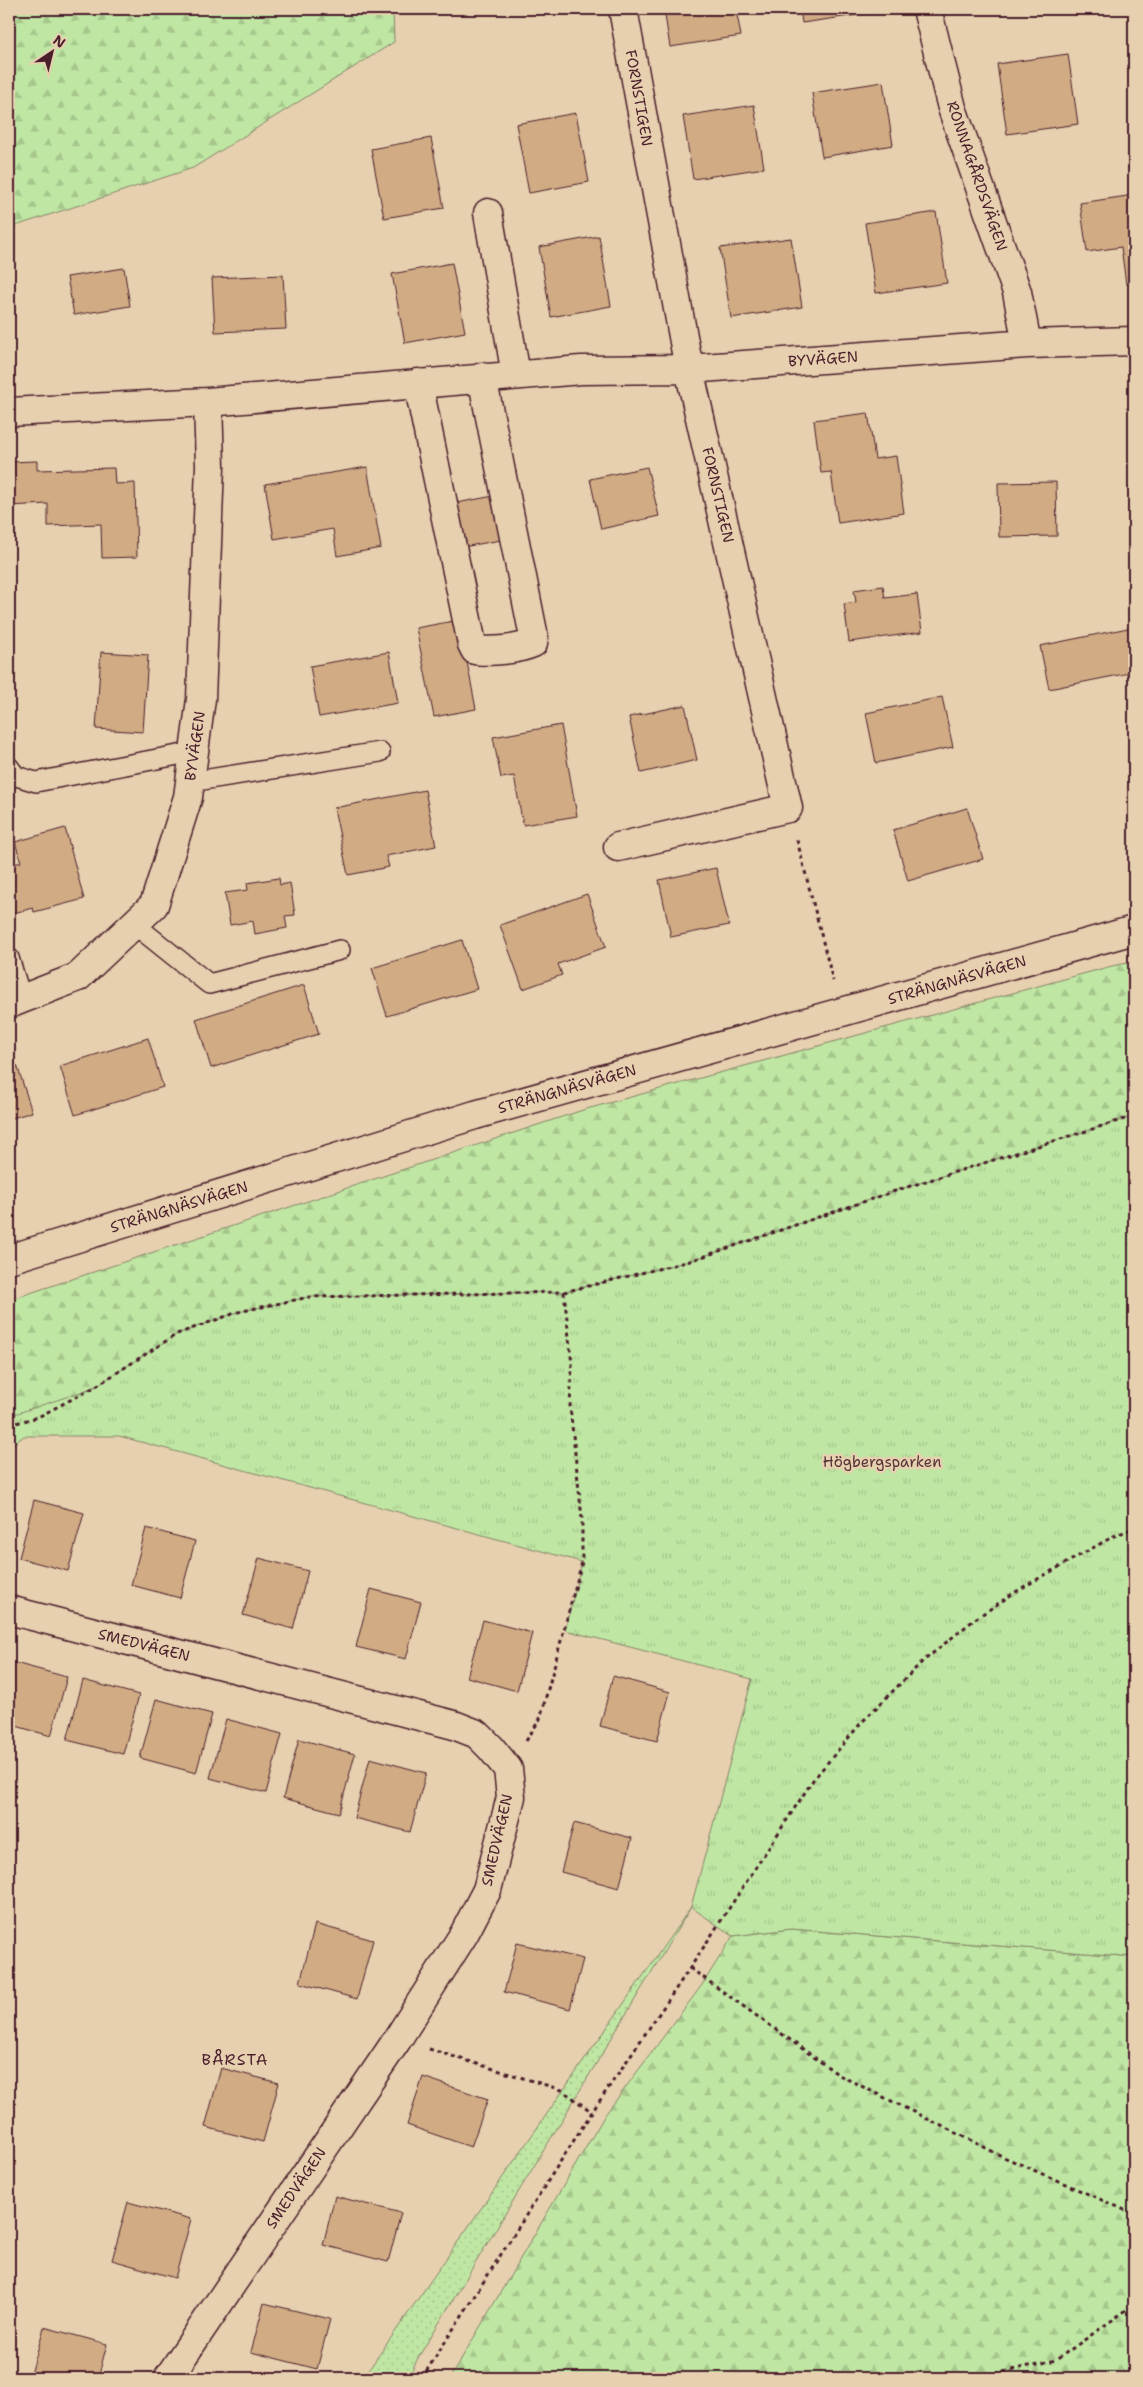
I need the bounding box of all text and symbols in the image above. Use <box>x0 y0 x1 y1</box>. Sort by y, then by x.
north arrow <box>28 28 78 78</box>
text: N <box>50 31 69 52</box>
street label: FORNSTIGEN <box>621 48 657 148</box>
street label: RONNAGÅRDSVÄGEN <box>942 98 1014 254</box>
street label: BYVÄGEN <box>787 347 859 371</box>
street label: FORNSTIGEN <box>697 445 739 545</box>
street label: BYVÄGEN <box>180 710 210 782</box>
street label: STRÄNGNÄSVÄGEN <box>885 951 1029 1009</box>
street label: STRÄNGNÄSVÄGEN <box>495 1060 639 1118</box>
street label: STRÄNGNÄSVÄGEN <box>108 1176 250 1238</box>
park label: Högbergsparken <box>823 1452 941 1472</box>
street label: SMEDVÄGEN <box>96 1624 192 1666</box>
street label: SMEDVÄGEN <box>477 1792 517 1888</box>
district label: BÅRSTA <box>202 2048 268 2070</box>
street label: SMEDVÄGEN <box>261 2143 331 2233</box>

